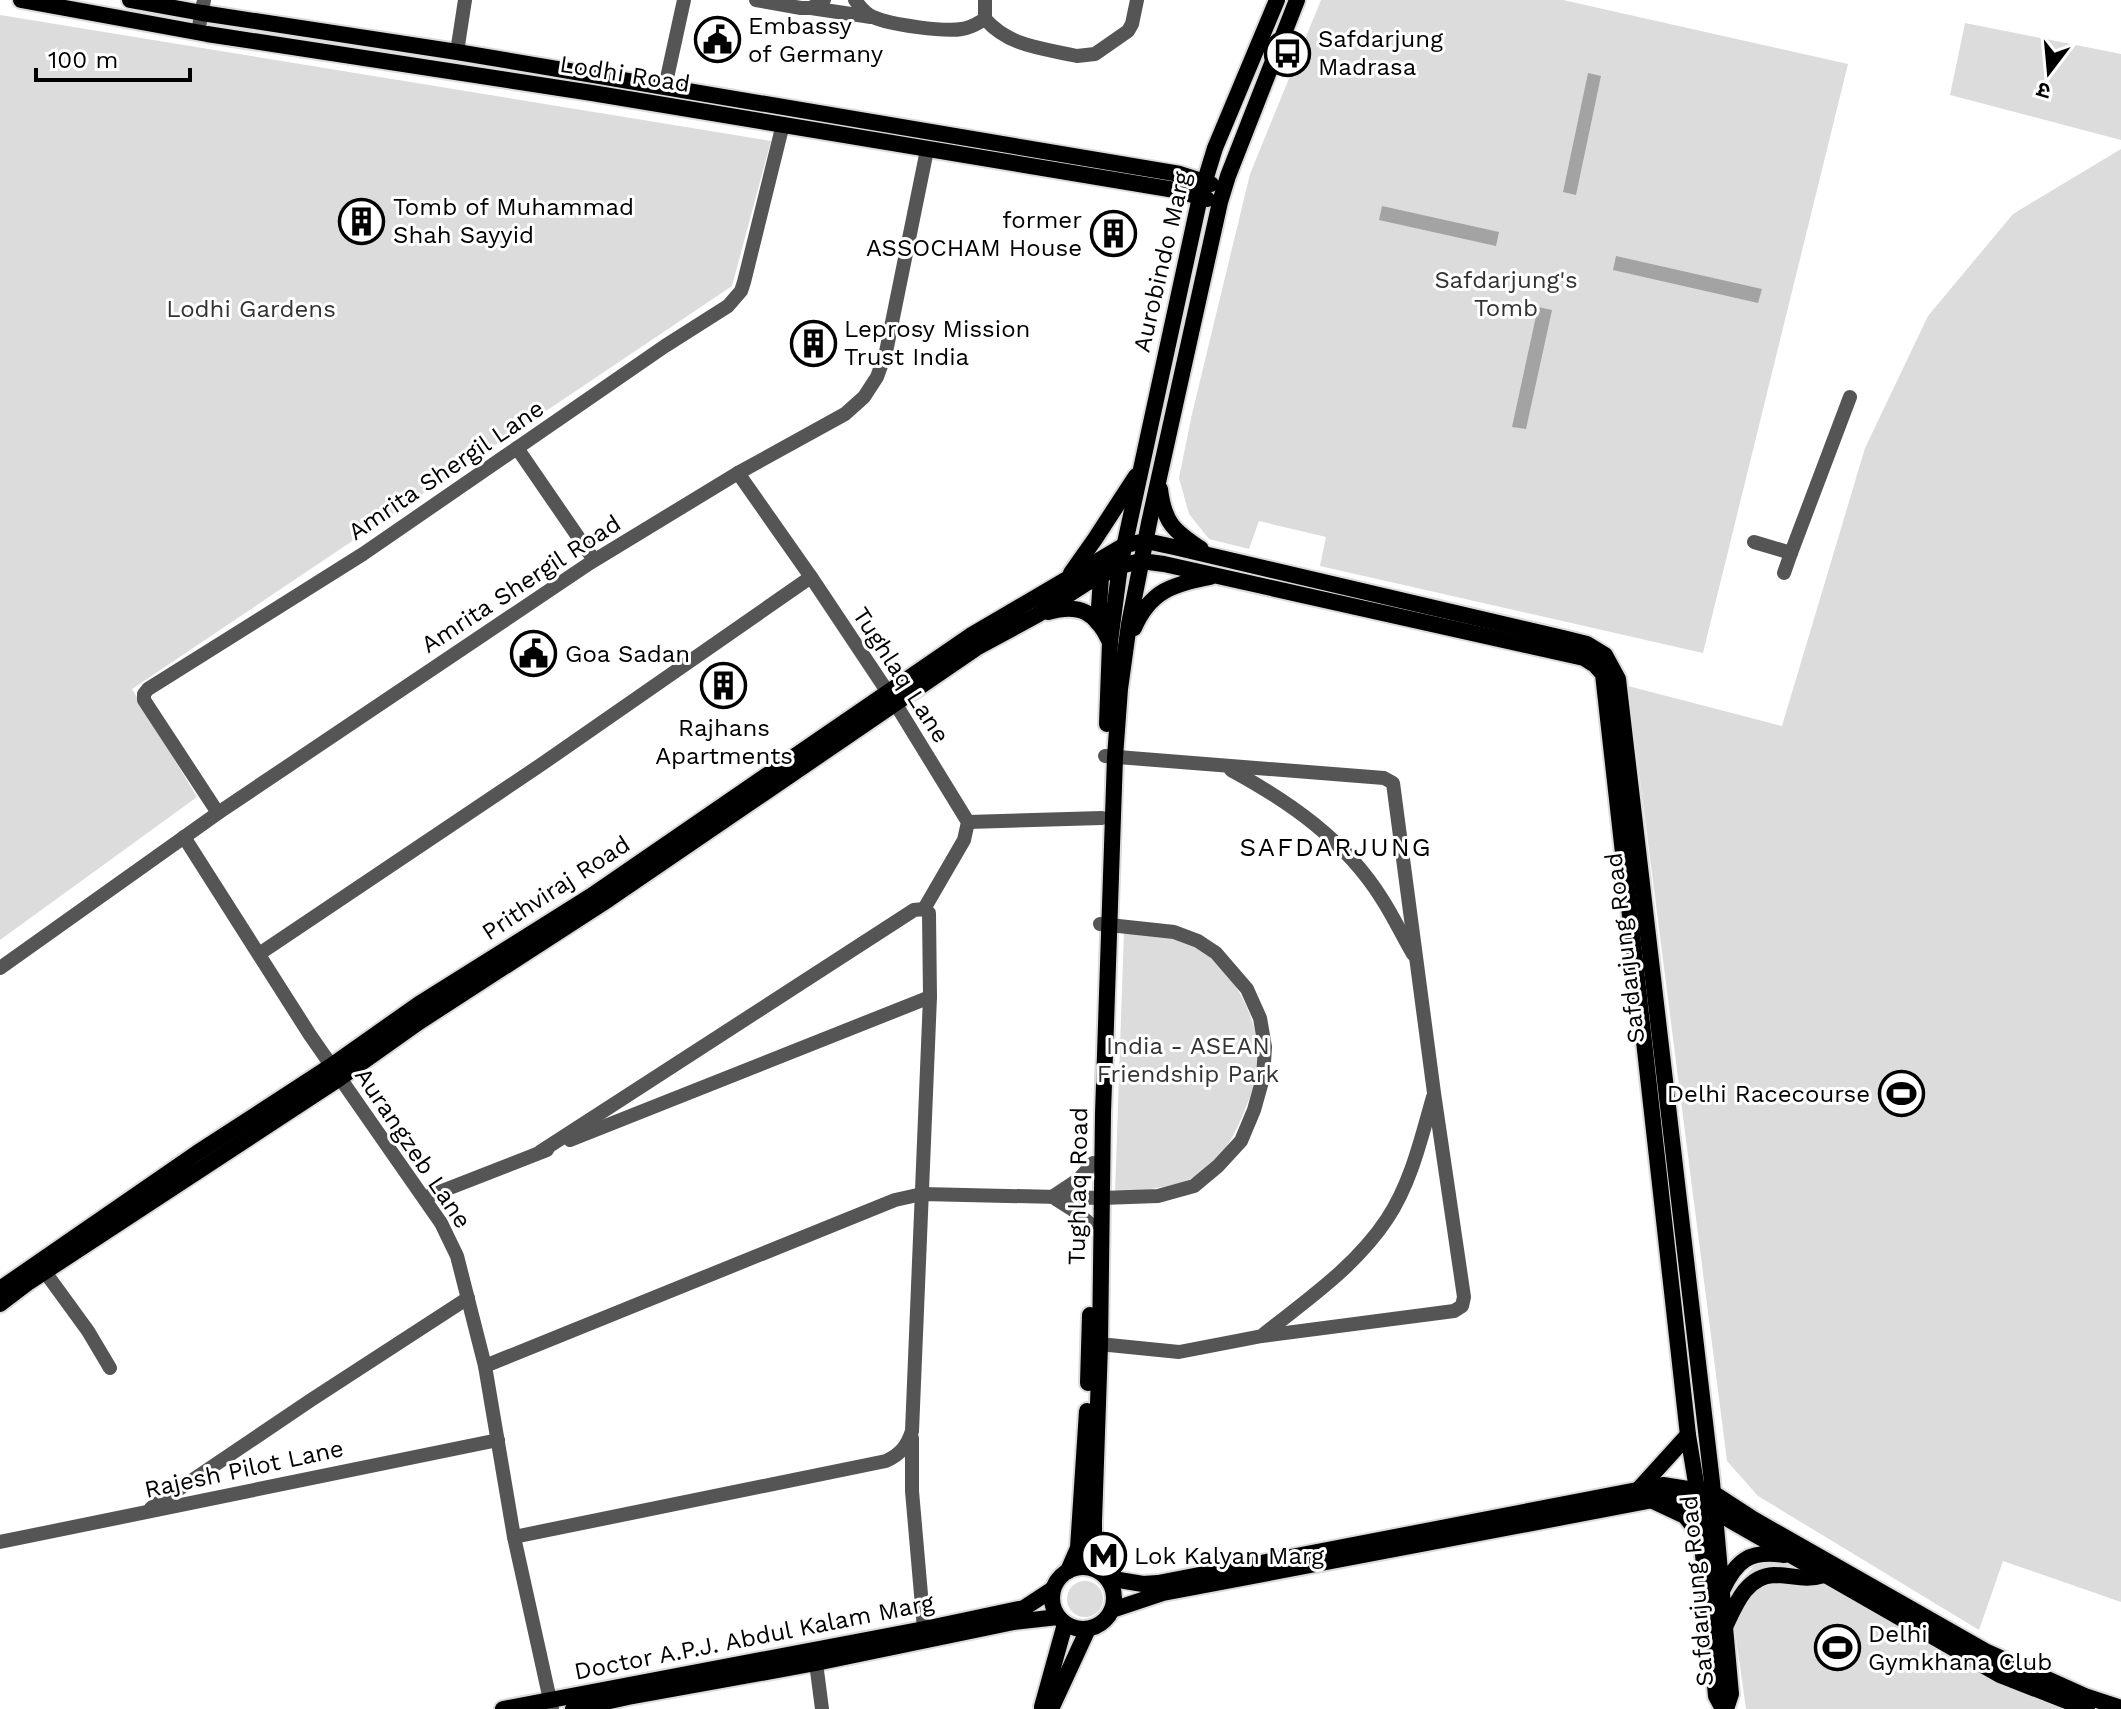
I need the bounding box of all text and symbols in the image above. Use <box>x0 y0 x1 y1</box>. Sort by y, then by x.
place label: Embassy of Germany <box>748 12 884 68</box>
public building icon: Embassy of Germany <box>693 16 741 64</box>
place label: Safdarjung Madrasa <box>1318 25 1443 81</box>
bus stop icon: Safdarjung Madrasa <box>1263 29 1311 77</box>
scale bar <box>36 32 190 82</box>
north arrow <box>2009 32 2089 112</box>
text: 100 m <box>48 46 118 74</box>
street label: Lodhi Road <box>558 50 692 98</box>
text: उ <box>2033 77 2053 105</box>
street label: Aurobindo Marg <box>1128 169 1196 355</box>
place label: Tomb of Muhammad Shah Sayyid <box>393 193 634 249</box>
building icon: Tomb of Muhammad Shah Sayyid <box>338 197 386 245</box>
place label: former ASSOCHAM House <box>866 206 1082 262</box>
building icon: former ASSOCHAM House <box>1089 210 1137 258</box>
park label: Safdarjung's Tomb <box>1434 266 1578 322</box>
park label: Lodhi Gardens <box>166 295 336 323</box>
place label: Leprosy Mission Trust India <box>844 315 1030 371</box>
building icon: Leprosy Mission Trust India <box>789 319 837 367</box>
street label: Amrita Shergil Lane <box>343 394 549 546</box>
street label: Amrita Shergil Road <box>416 509 626 659</box>
street label: Tughlaq Lane <box>847 602 955 748</box>
public building icon: Goa Sadan <box>510 630 558 678</box>
place label: Goa Sadan <box>565 640 690 668</box>
building icon: Rajhans Apartments <box>700 662 748 710</box>
place label: Rajhans Apartments <box>655 714 793 770</box>
street label: Prithviraj Road <box>477 830 635 946</box>
district label: SAFDARJUNG <box>1239 832 1433 862</box>
street label: Safdarjung Road <box>1599 851 1651 1045</box>
park label: India - ASEAN Friendship Park <box>1097 1032 1280 1088</box>
street label: Aurangzeb Lane <box>349 1062 477 1234</box>
sports icon: Delhi Racecourse <box>1877 1070 1925 1118</box>
place label: Delhi Racecourse <box>1667 1080 1870 1108</box>
street label: Tughlaq Road <box>1063 1107 1093 1265</box>
street label: Rajesh Pilot Lane <box>142 1434 346 1504</box>
street label: Safdarjung Road <box>1675 1494 1719 1688</box>
metro station icon: Lok Kalyan Marg <box>1079 1532 1127 1580</box>
place label: Lok Kalyan Marg <box>1134 1542 1324 1570</box>
street label: Doctor A.P.J. Abdul Kalam Marg <box>572 1588 936 1686</box>
place label: Delhi Gymkhana Club <box>1868 1620 2052 1676</box>
sports icon: Delhi Gymkhana Club <box>1813 1624 1861 1672</box>

